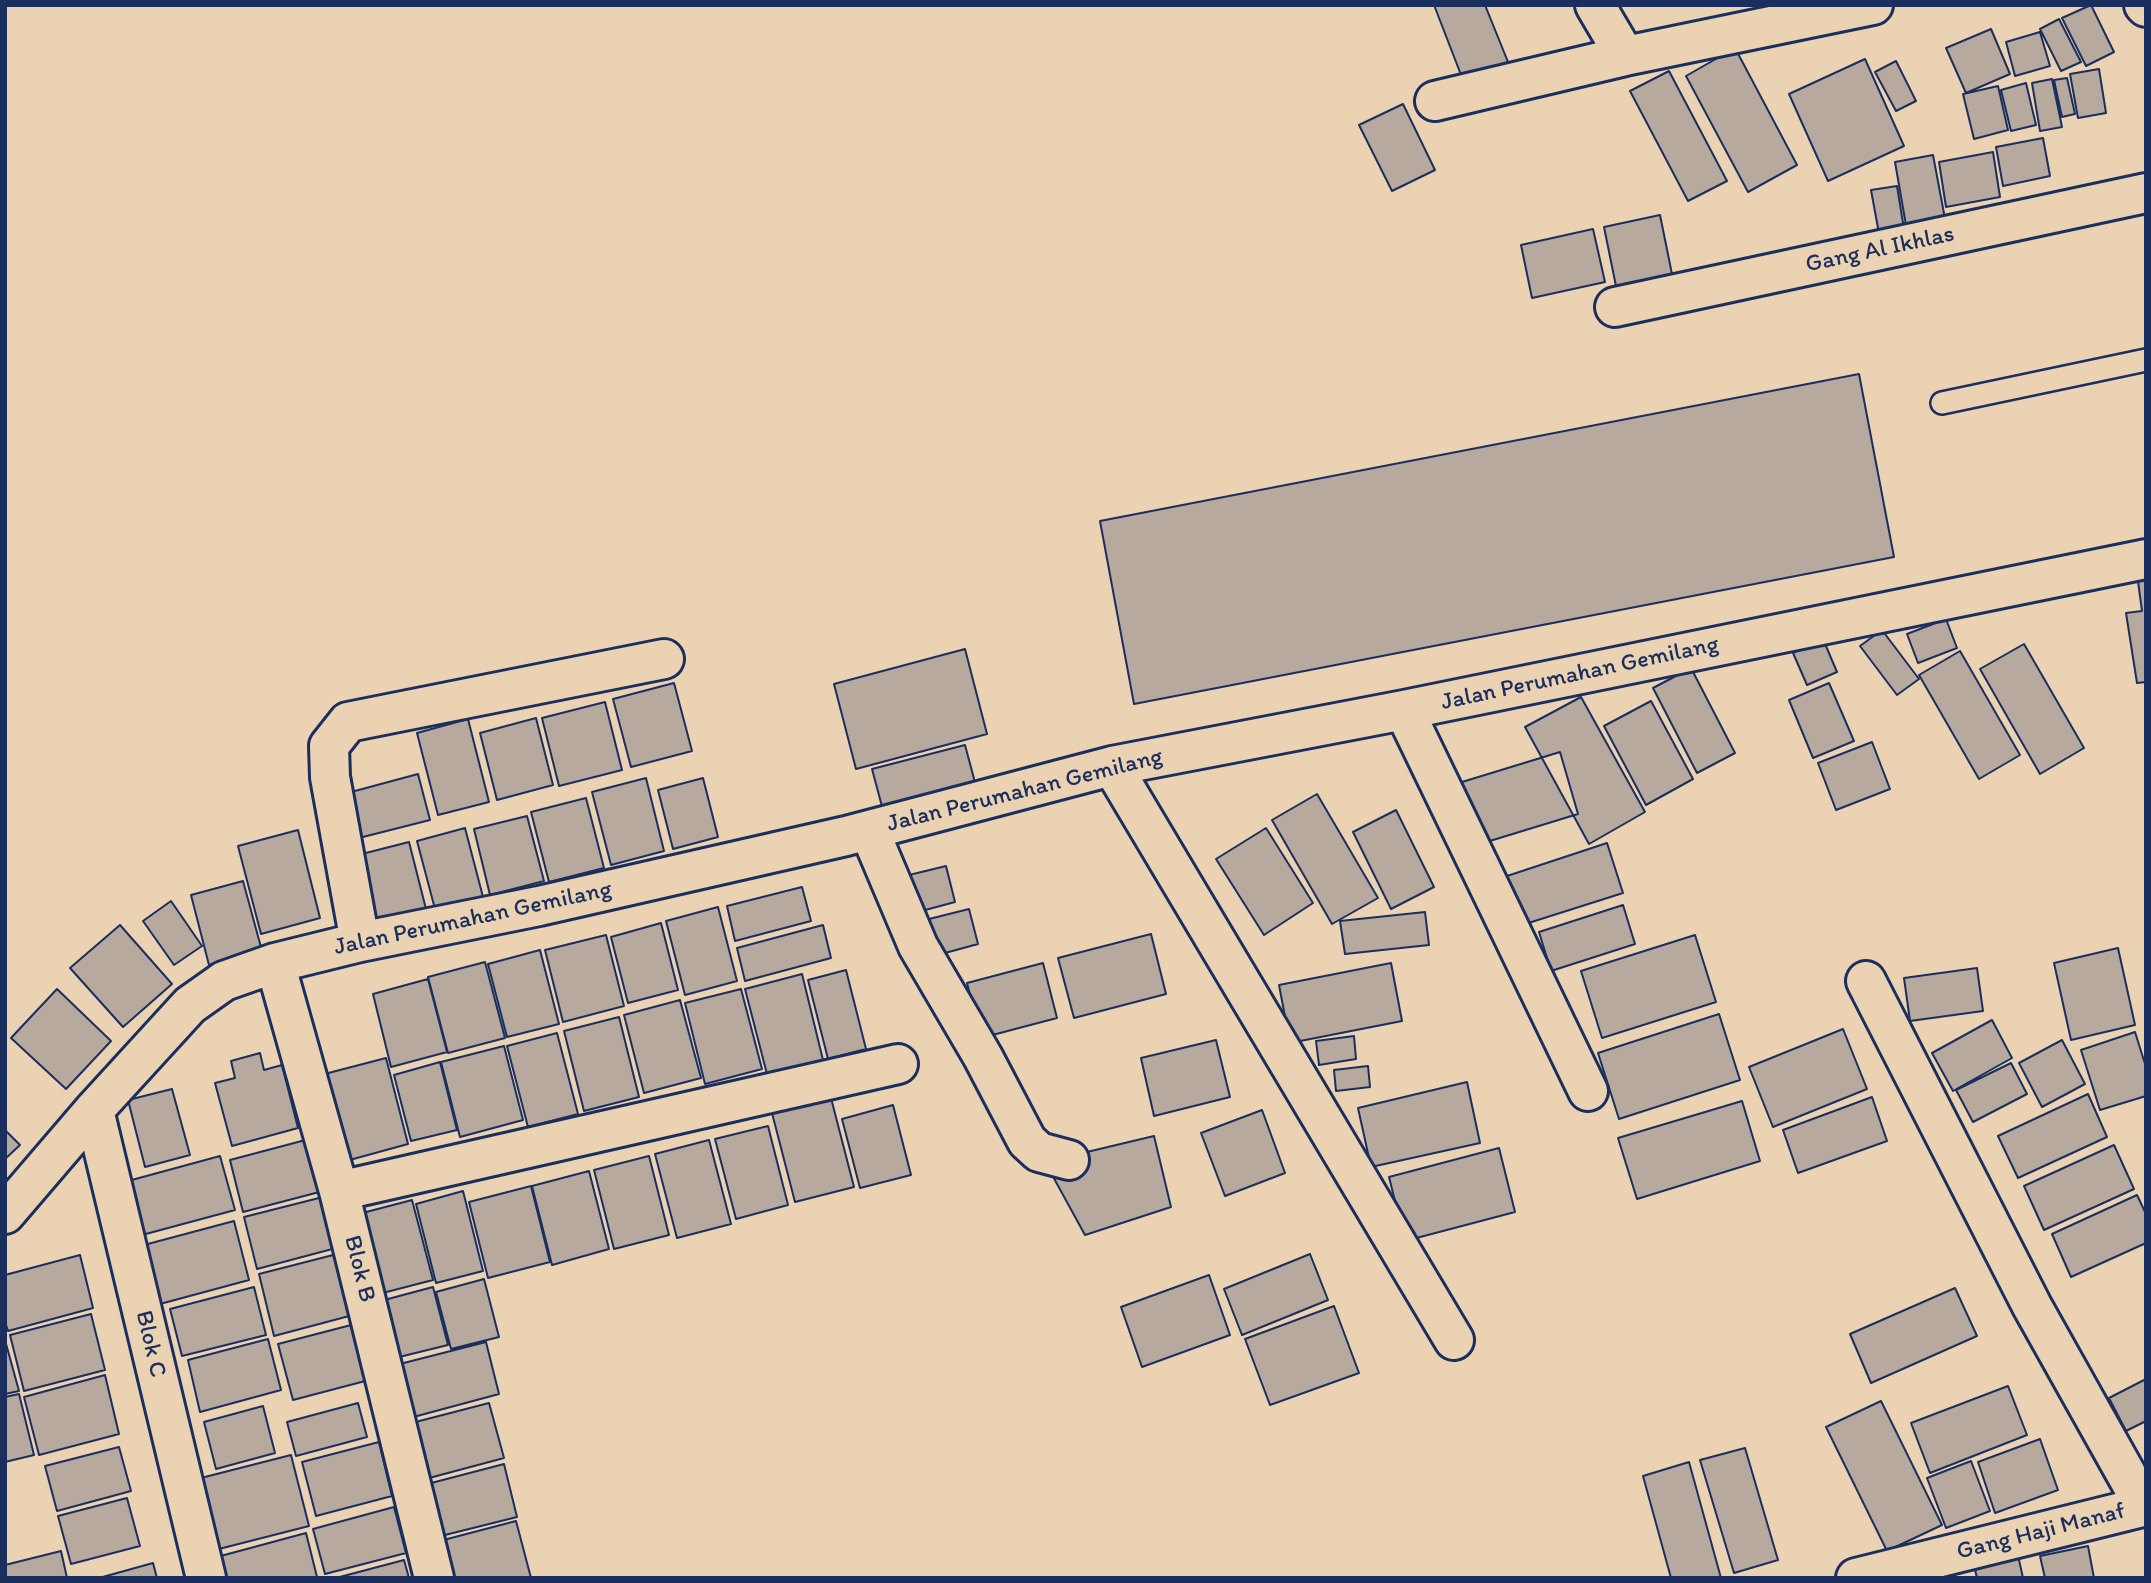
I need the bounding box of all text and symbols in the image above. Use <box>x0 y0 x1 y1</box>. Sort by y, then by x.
street label: Gang Al Ikhlas <box>1803 220 1957 280</box>
street label: Jalan Perumahan Gemilang <box>1439 630 1721 718</box>
street label: Jalan Perumahan Gemilang <box>884 743 1166 839</box>
street label: Jalan Perumahan Gemilang <box>332 875 614 963</box>
street label: Blok B <box>337 1233 381 1305</box>
street label: Blok C <box>128 1308 172 1380</box>
street label: Gang Haji Manaf <box>1954 1497 2128 1567</box>

